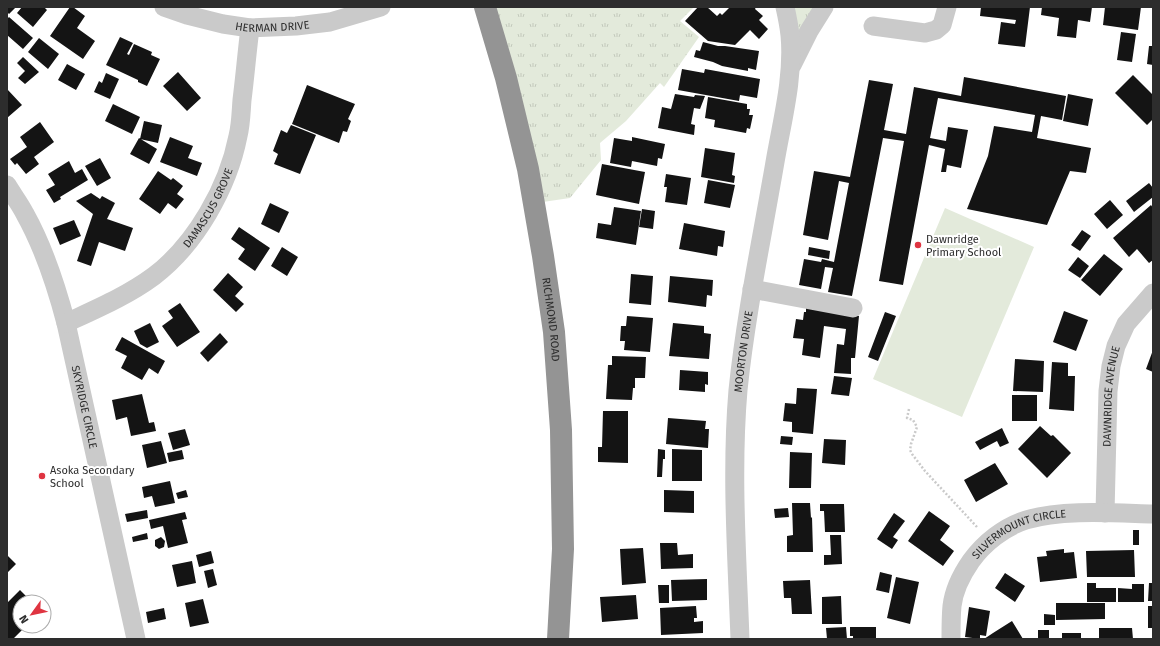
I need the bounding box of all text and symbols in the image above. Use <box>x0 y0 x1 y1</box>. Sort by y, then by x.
street label: HERMAN DRIVE <box>234 18 310 35</box>
street label: DAMASCUS GROVE <box>180 166 235 250</box>
place label: Dawnridge Primary School <box>926 233 1001 259</box>
marker: Dawnridge Primary School <box>913 240 923 250</box>
street label: RICHMOND ROAD <box>540 277 563 362</box>
street label: MOORTON DRIVE <box>731 309 755 393</box>
street label: DAWNRIDGE AVENUE <box>1100 344 1122 447</box>
street label: SKYRIDGE CIRCLE <box>69 364 100 450</box>
place label: Asoka Secondary School <box>50 464 135 490</box>
marker: Asoka Secondary School <box>37 471 47 481</box>
street label: SILVERMOUNT CIRCLE <box>969 507 1067 561</box>
north arrow <box>12 594 52 634</box>
text: N <box>17 613 31 626</box>

